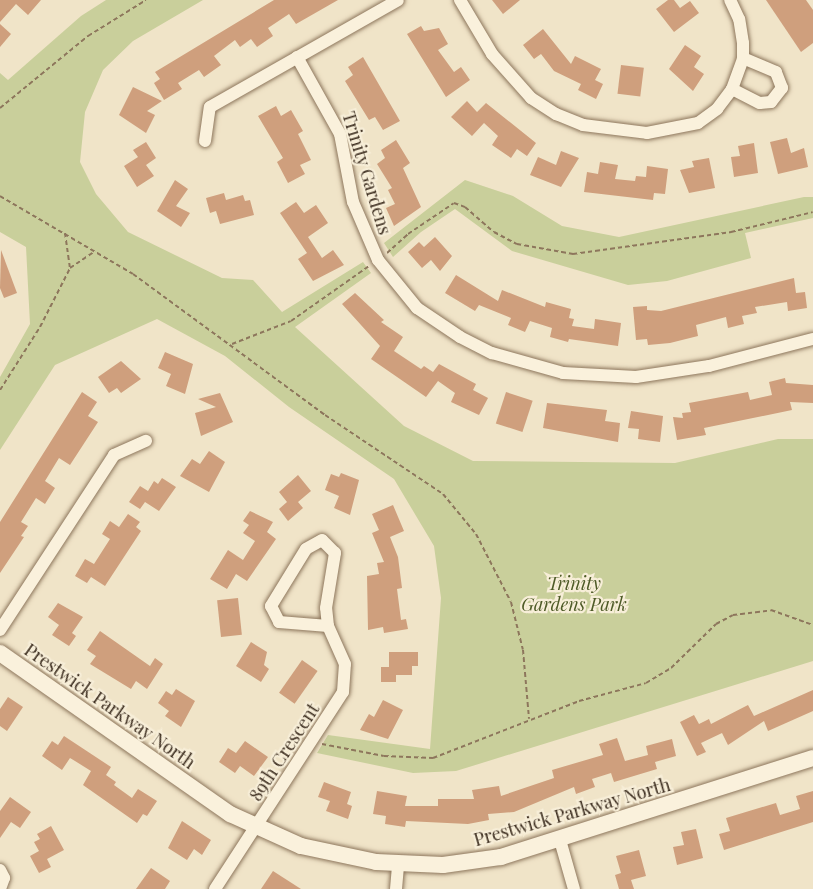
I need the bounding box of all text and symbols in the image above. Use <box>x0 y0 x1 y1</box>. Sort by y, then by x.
street label: Trinity Gardens <box>338 109 396 237</box>
park label: Trinity Gardens Park <box>521 573 627 616</box>
street label: Prestwick Parkway North <box>20 639 200 773</box>
street label: 89th Crescent <box>244 699 324 805</box>
street label: Prestwick Parkway North <box>471 773 673 851</box>

